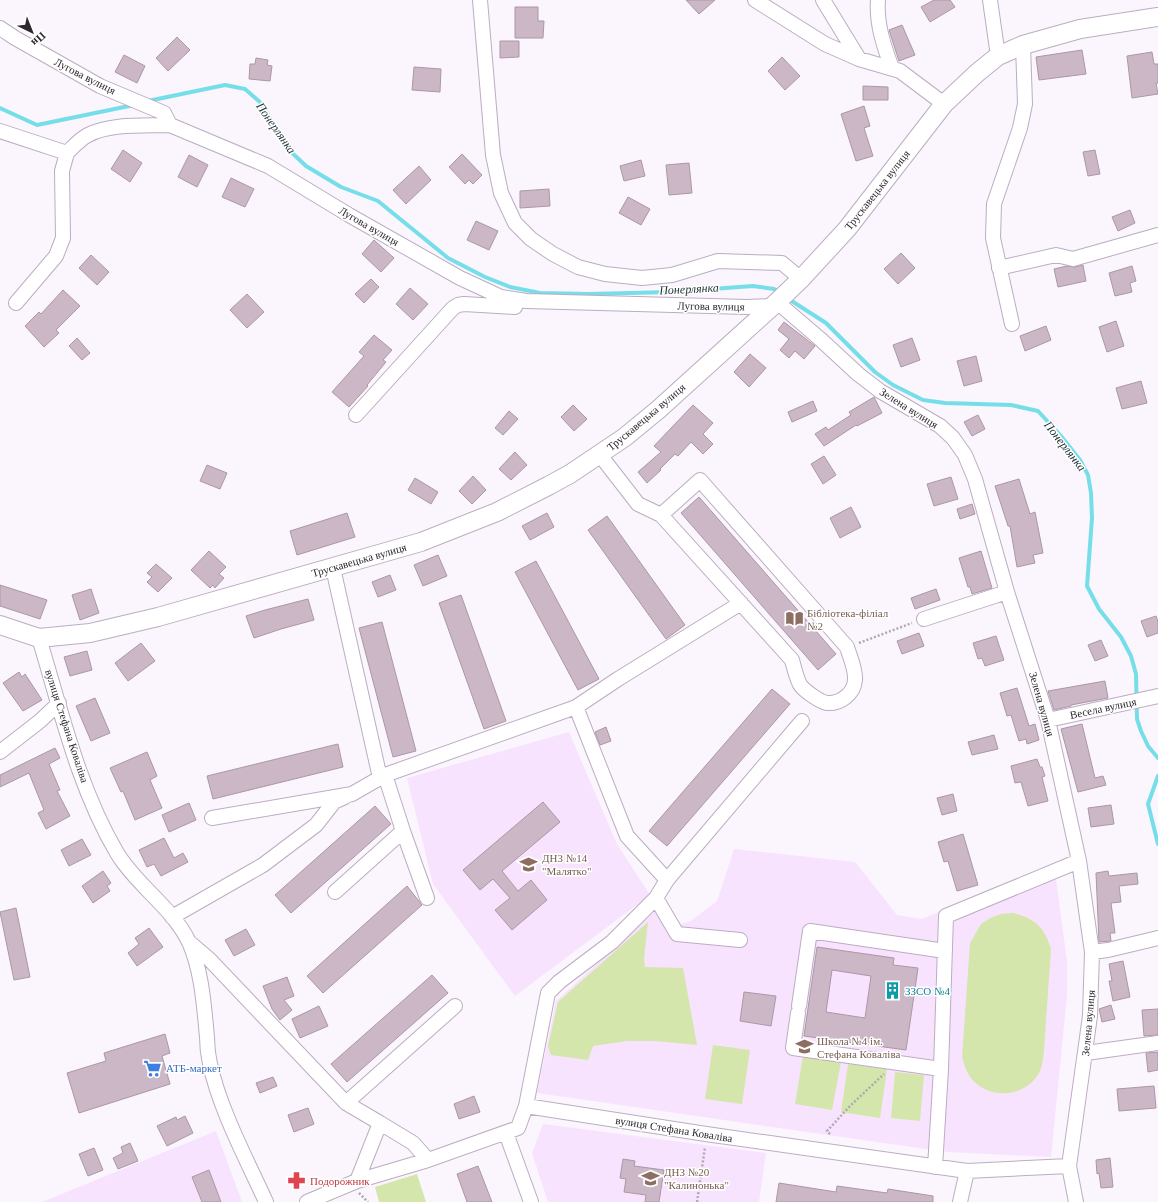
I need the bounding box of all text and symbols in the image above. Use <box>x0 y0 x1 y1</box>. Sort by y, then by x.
north arrow <box>12 12 52 52</box>
text: Пн <box>29 30 48 49</box>
street label: Лугова вулиця <box>52 55 118 97</box>
water label: Понерлянка <box>253 99 299 156</box>
street label: Трускавецька вулиця <box>842 148 912 232</box>
street label: Лугова вулиця <box>337 204 401 248</box>
water label: Понерлянка <box>658 280 719 298</box>
street label: Лугова вулиця <box>677 299 745 313</box>
street label: Трускавецька вулиця <box>605 381 687 453</box>
street label: Зелена вулиця <box>878 385 940 431</box>
water label: Понерлянка <box>1041 417 1089 474</box>
street label: Трускавецька вулиця <box>310 541 408 579</box>
place label: Бібліотека-філіал №2 <box>807 607 889 632</box>
library icon: Бібліотека-філіал №2 <box>784 609 804 629</box>
street label: вулиця Стефана Коваліва <box>43 668 91 784</box>
street label: Зелена вулиця <box>1027 670 1057 738</box>
street label: Весела вулиця <box>1069 695 1137 721</box>
place label: ДНЗ №14 "Малятко" <box>542 852 591 877</box>
school or university icon: ДНЗ №14 "Малятко" <box>519 854 539 874</box>
building icon: ЗЗСО №4 <box>882 981 902 1001</box>
place label: ЗЗСО №4 <box>905 985 951 997</box>
street label: Зелена вулиця <box>1079 989 1097 1057</box>
place label: Школа №4 ім. Стефана Коваліва <box>817 1035 900 1060</box>
school or university icon: Школа №4 ім. Стефана Коваліва <box>794 1037 814 1057</box>
supermarket icon: АТБ-маркет <box>143 1058 163 1078</box>
place label: АТБ-маркет <box>166 1062 222 1074</box>
street label: вулиця Стефана Коваліва <box>615 1114 733 1144</box>
place label: ДНЗ №20 "Калинонька" <box>664 1166 729 1191</box>
school or university icon: ДНЗ №20 "Калинонька" <box>641 1168 661 1188</box>
pharmacy icon: Подорожник <box>287 1171 307 1191</box>
place label: Подорожник <box>310 1175 370 1187</box>

